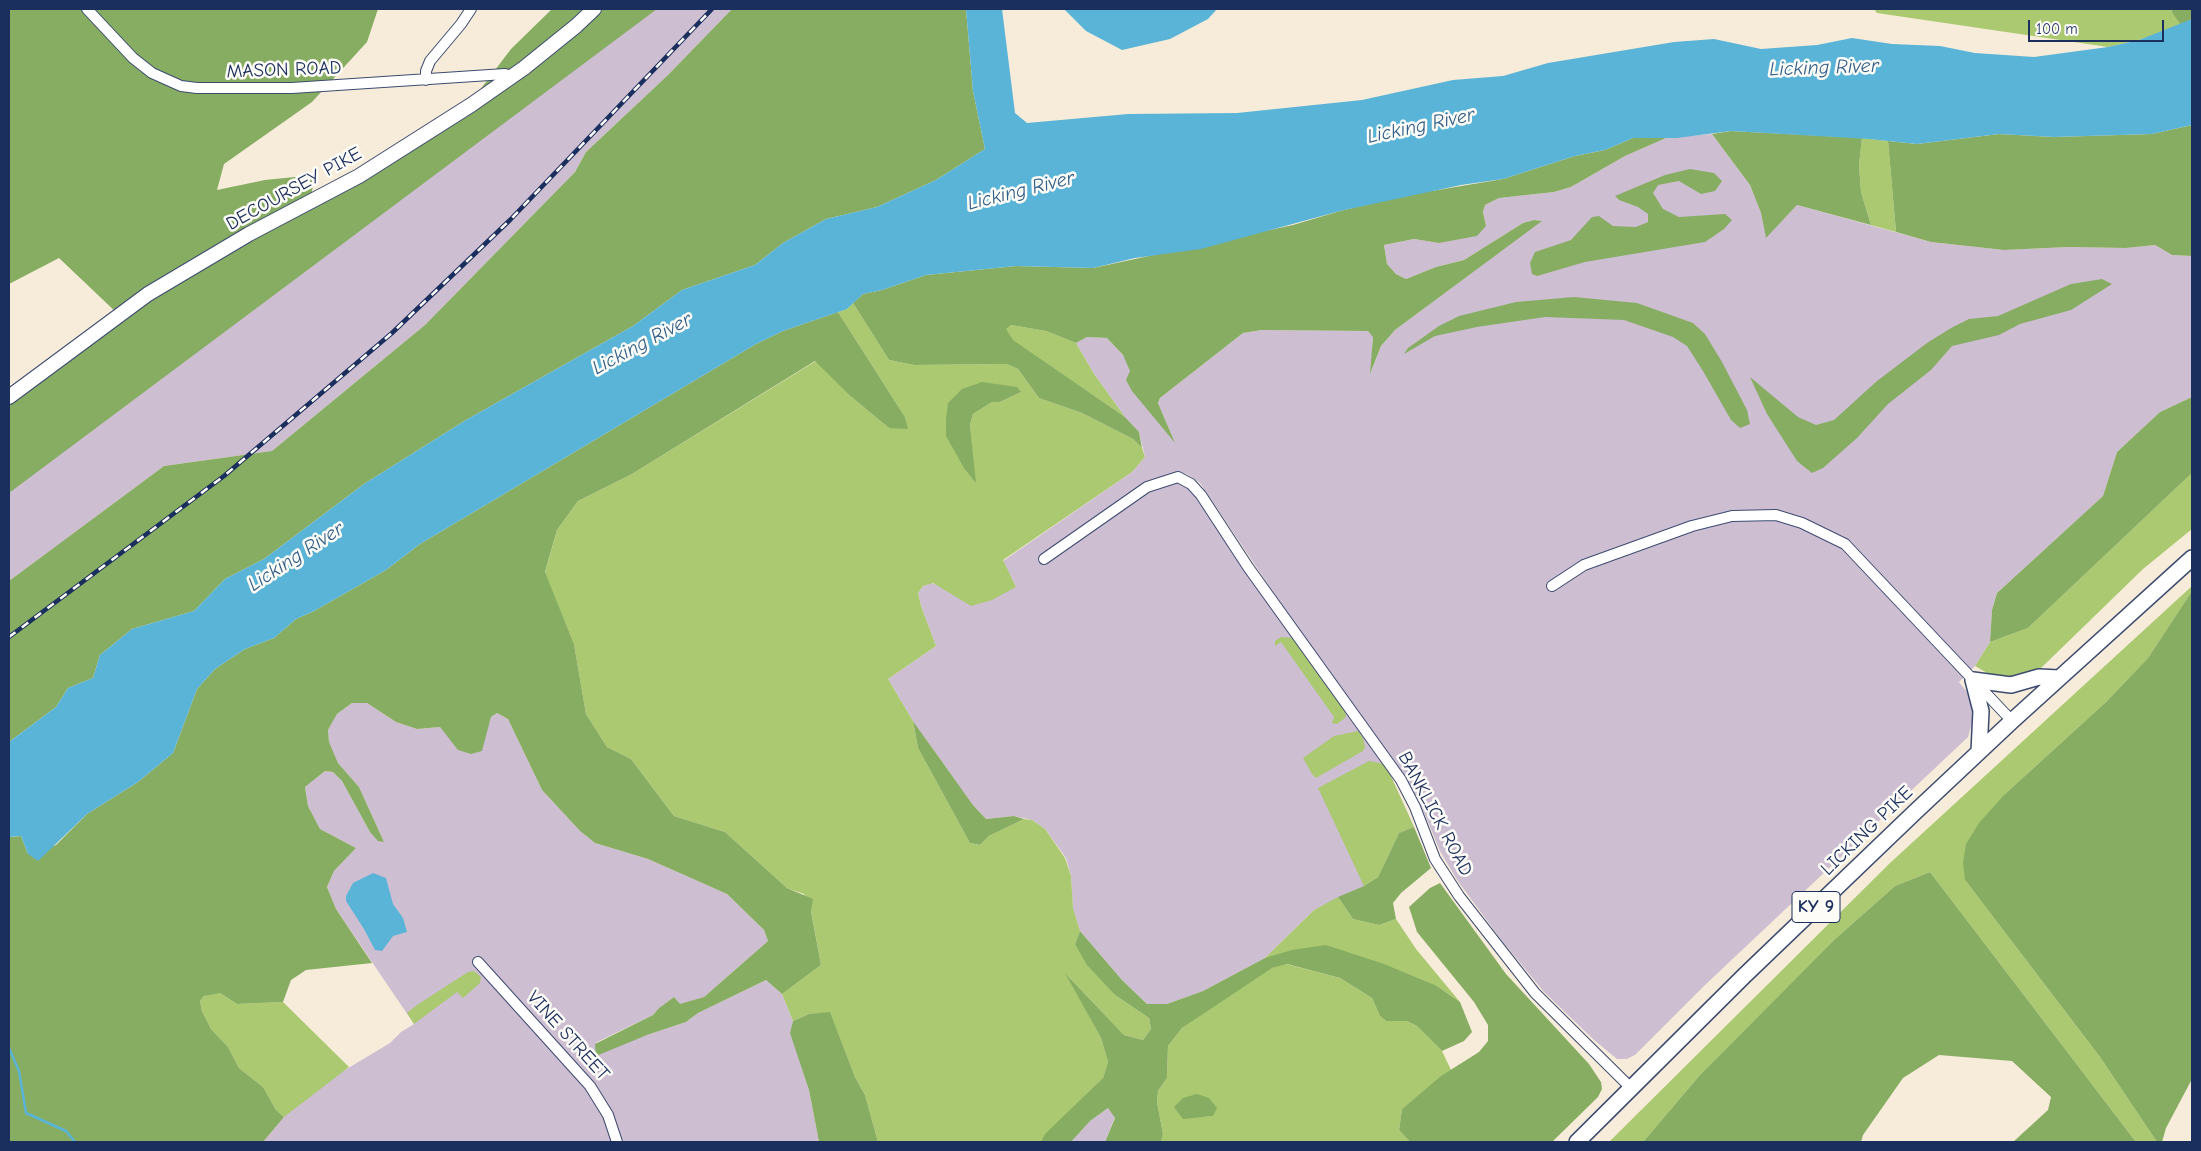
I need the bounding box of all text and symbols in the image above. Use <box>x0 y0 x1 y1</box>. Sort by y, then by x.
scale bar <box>2031 10 2167 42</box>
text: 100 m <box>2036 20 2078 38</box>
water label: Licking River <box>1769 54 1879 82</box>
street label: MASON ROAD <box>226 57 342 83</box>
water label: Licking River <box>1365 103 1477 149</box>
street label: DECOURSEY PIKE <box>222 142 366 236</box>
water label: Licking River <box>965 166 1077 216</box>
water label: Licking River <box>588 308 696 380</box>
water label: Licking River <box>244 517 348 597</box>
street label: BANKLICK ROAD <box>1393 748 1477 880</box>
street label: LICKING PIKE <box>1816 782 1918 880</box>
road number: KY 9 <box>1792 892 1840 922</box>
street label: VINE STREET <box>522 987 614 1085</box>

